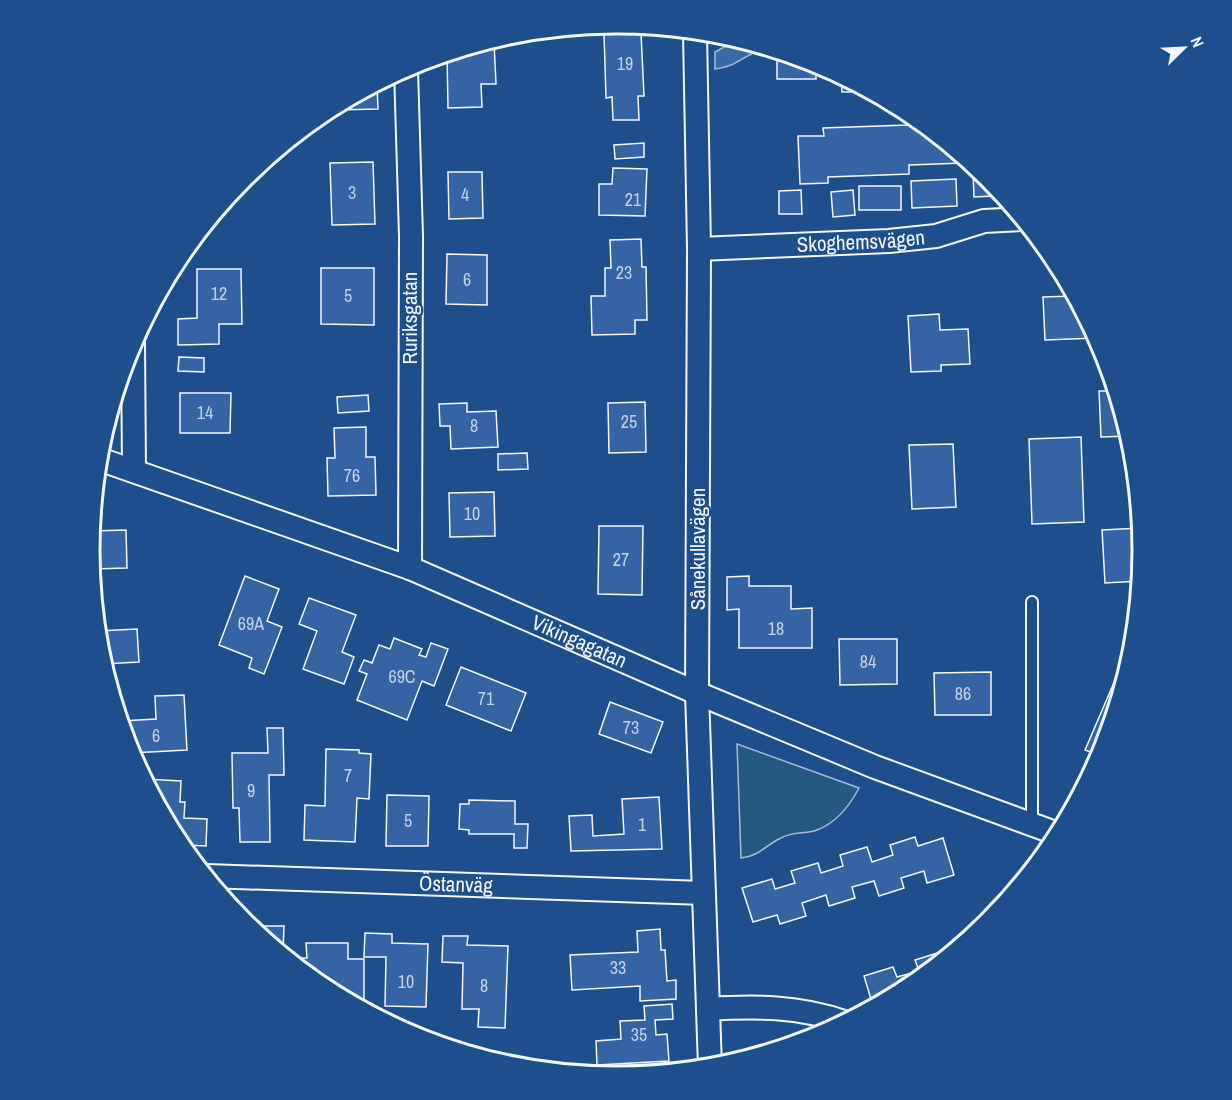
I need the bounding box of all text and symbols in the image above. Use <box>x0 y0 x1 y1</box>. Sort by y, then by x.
north arrow <box>1154 18 1214 78</box>
text: N <box>1186 33 1210 51</box>
house number: 19 <box>617 51 633 76</box>
house number: 3 <box>348 180 356 205</box>
house number: 4 <box>461 182 469 207</box>
house number: 21 <box>625 187 642 212</box>
street label: Skoghemsvägen <box>796 222 926 259</box>
house number: 23 <box>616 260 632 285</box>
house number: 6 <box>463 267 471 292</box>
street label: Ruriksgatan <box>395 272 424 364</box>
house number: 12 <box>211 281 227 306</box>
house number: 5 <box>344 283 352 308</box>
house number: 14 <box>197 400 213 425</box>
house number: 25 <box>621 409 637 434</box>
house number: 8 <box>470 413 478 438</box>
house number: 76 <box>344 463 360 488</box>
street label: Sånekullavägen <box>683 488 712 610</box>
house number: 10 <box>464 501 480 526</box>
house number: 27 <box>613 547 629 572</box>
street label: Vikingagatan <box>527 608 632 675</box>
house number: 69A <box>238 611 264 636</box>
house number: 18 <box>768 616 784 641</box>
house number: 84 <box>860 649 876 674</box>
house number: 69C <box>388 664 416 689</box>
house number: 86 <box>955 681 971 706</box>
house number: 71 <box>478 686 495 711</box>
house number: 73 <box>623 715 639 740</box>
house number: 6 <box>152 723 160 748</box>
house number: 7 <box>344 763 352 788</box>
house number: 9 <box>247 778 255 803</box>
house number: 5 <box>404 808 412 833</box>
house number: 1 <box>638 812 647 837</box>
street label: Östanväg <box>419 868 494 900</box>
house number: 33 <box>610 955 626 980</box>
house number: 10 <box>398 969 414 994</box>
house number: 8 <box>480 973 488 998</box>
house number: 35 <box>631 1022 647 1047</box>

